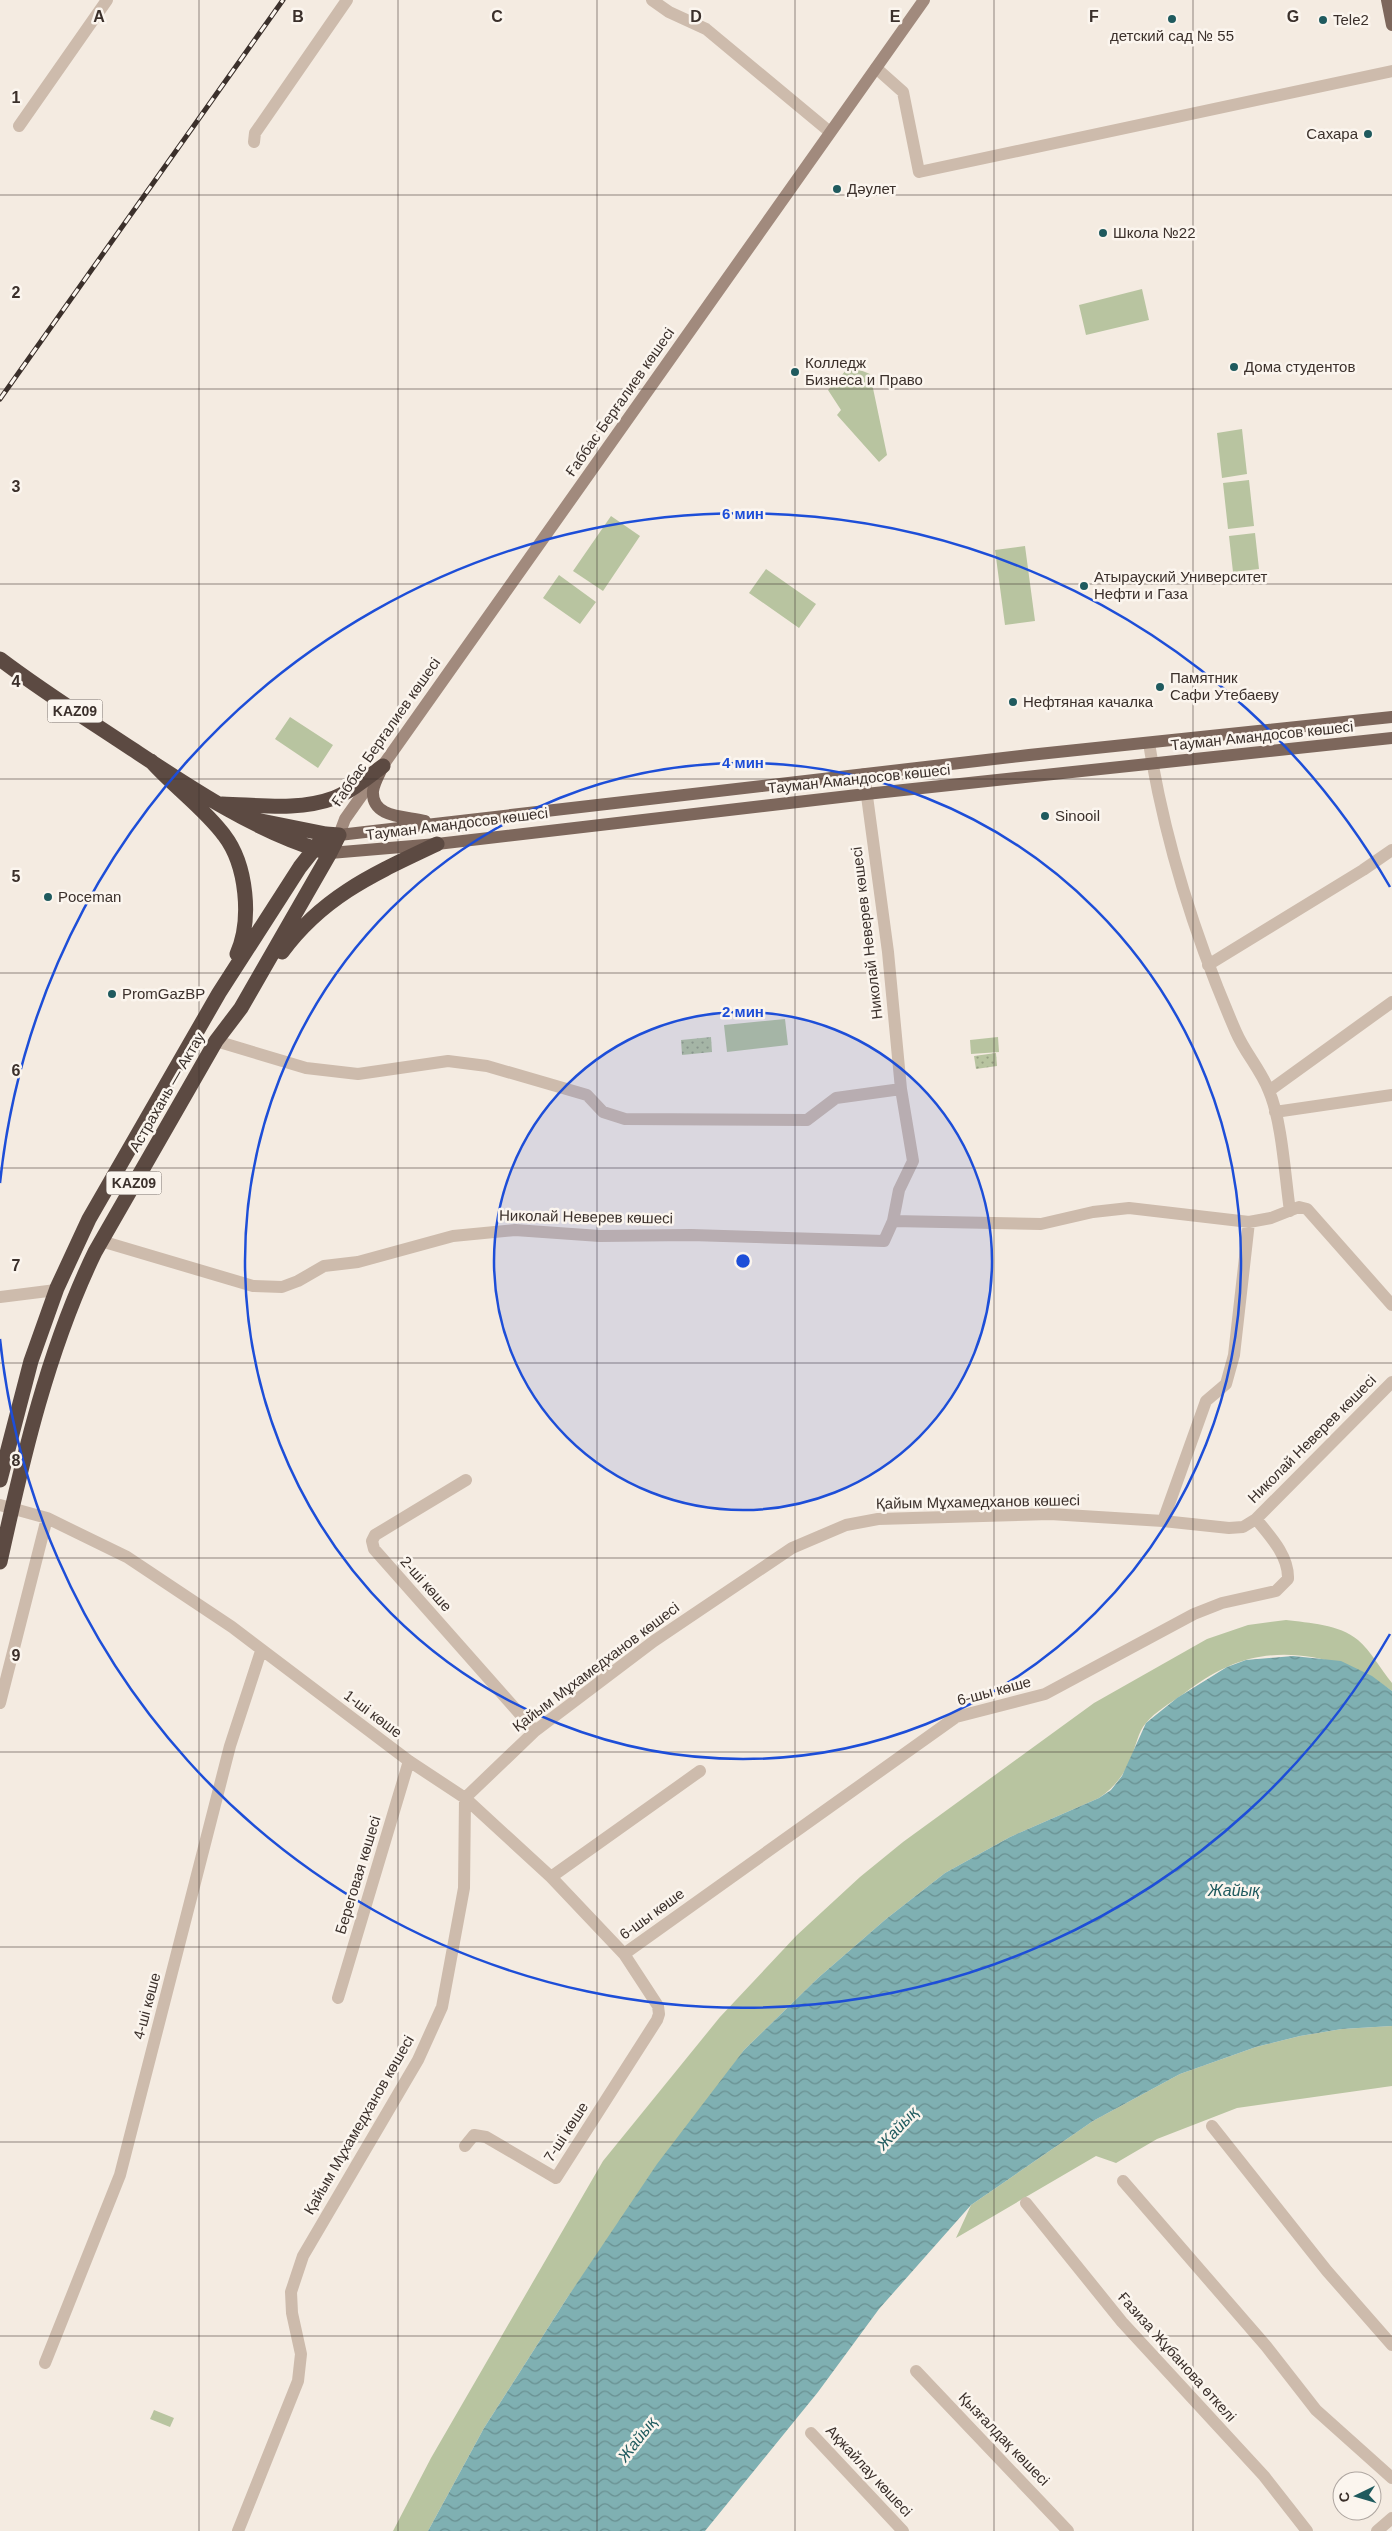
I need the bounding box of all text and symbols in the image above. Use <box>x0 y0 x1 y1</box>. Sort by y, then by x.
text: A <box>93 8 105 25</box>
text: B <box>292 8 304 25</box>
text: C <box>491 8 503 25</box>
text: D <box>690 8 702 25</box>
text: E <box>890 8 901 25</box>
text: F <box>1089 8 1099 25</box>
text: G <box>1287 8 1299 25</box>
place label: Tele2 <box>1333 11 1369 28</box>
marker: детский сад № 55 <box>1166 13 1178 25</box>
marker: Tele2 <box>1317 14 1329 26</box>
place label: детский сад № 55 <box>1110 27 1234 44</box>
text: 1 <box>12 89 21 106</box>
place label: Сахара <box>1306 125 1359 142</box>
marker: Сахара <box>1362 128 1374 140</box>
place label: Дәулет <box>847 180 896 197</box>
marker: Дәулет <box>831 183 843 195</box>
place label: Школа №22 <box>1113 224 1196 241</box>
marker: Школа №22 <box>1097 227 1109 239</box>
text: 2 <box>12 284 21 301</box>
street label: Ғаббас Берғалиев көшесі <box>562 324 677 479</box>
place label: Колледж Бизнеса и Право <box>805 354 923 388</box>
place label: Дома студентов <box>1244 358 1355 375</box>
marker: Дома студентов <box>1228 361 1240 373</box>
marker: Колледж Бизнеса и Право <box>789 366 801 378</box>
text: 3 <box>12 478 21 495</box>
text: 6 мин <box>722 505 764 522</box>
place label: Атырауский Университет Нефти и Газа <box>1094 568 1268 602</box>
marker: Атырауский Университет Нефти и Газа <box>1078 580 1090 592</box>
street label: Ғаббас Берғалиев көшесі <box>328 654 443 809</box>
place label: Памятник Сафи Утебаеву <box>1170 669 1279 703</box>
text: 4 <box>12 673 21 690</box>
marker: Памятник Сафи Утебаеву <box>1154 681 1166 693</box>
place label: Нефтяная качалка <box>1023 693 1154 710</box>
marker: Нефтяная качалка <box>1007 696 1019 708</box>
road number: KAZ09 <box>48 699 102 722</box>
street label: Тауман Амандосов көшесі <box>1170 717 1354 754</box>
text: 4 мин <box>722 754 764 771</box>
street label: Тауман Амандосов көшесі <box>767 760 951 797</box>
street label: Тауман Амандосов көшесі <box>365 804 549 843</box>
place label: Sinooil <box>1055 807 1100 824</box>
marker: Sinooil <box>1039 810 1051 822</box>
street label: Николай Неверев көшесі <box>847 846 886 1020</box>
text: 5 <box>12 868 21 885</box>
place label: Poceman <box>58 888 121 905</box>
marker: Poceman <box>42 891 54 903</box>
place label: PromGazBP <box>122 985 205 1002</box>
marker: PromGazBP <box>106 988 118 1000</box>
text: 2 мин <box>722 1003 764 1020</box>
street label: Астрахань — Актау <box>125 1028 208 1155</box>
text: 6 <box>12 1062 21 1079</box>
road number: KAZ09 <box>106 1172 162 1194</box>
street label: Николай Неверев көшесі <box>499 1206 673 1227</box>
centre of rings <box>734 1252 752 1270</box>
text: 7 <box>12 1257 21 1274</box>
street label: Николай Неверев көшесі <box>1244 1371 1379 1506</box>
text: 8 <box>12 1452 21 1469</box>
street label: Қайым Мұхамедханов көшесi <box>876 1491 1080 1512</box>
street label: 2-ші көше <box>397 1553 455 1615</box>
street label: Қайым Мұхамедханов көшесi <box>509 1598 682 1735</box>
text: 9 <box>12 1647 21 1664</box>
street label: 6-шы көше <box>955 1673 1033 1709</box>
street label: 1-ші көше <box>341 1686 406 1741</box>
street label: Береговая көшесі <box>331 1814 384 1936</box>
water label: Жайық <box>1207 1882 1261 1899</box>
street label: 6-шы көше <box>616 1884 687 1943</box>
street label: 4-шi көше <box>129 1971 164 2041</box>
street label: Қайым Мұхамедханов көшесi <box>300 2032 417 2217</box>
street label: 7-шi көше <box>540 2099 591 2165</box>
water label: Жайық <box>873 2103 922 2154</box>
street label: Ғазиза Жұбанова өткелі <box>1115 2289 1240 2425</box>
street label: Қызғалдақ көшесі <box>956 2389 1053 2489</box>
water label: Жайық <box>614 2413 661 2466</box>
street label: Ақжайлау көшесі <box>823 2422 916 2520</box>
north arrow <box>1332 2471 1382 2521</box>
text: С <box>1336 2491 1352 2503</box>

